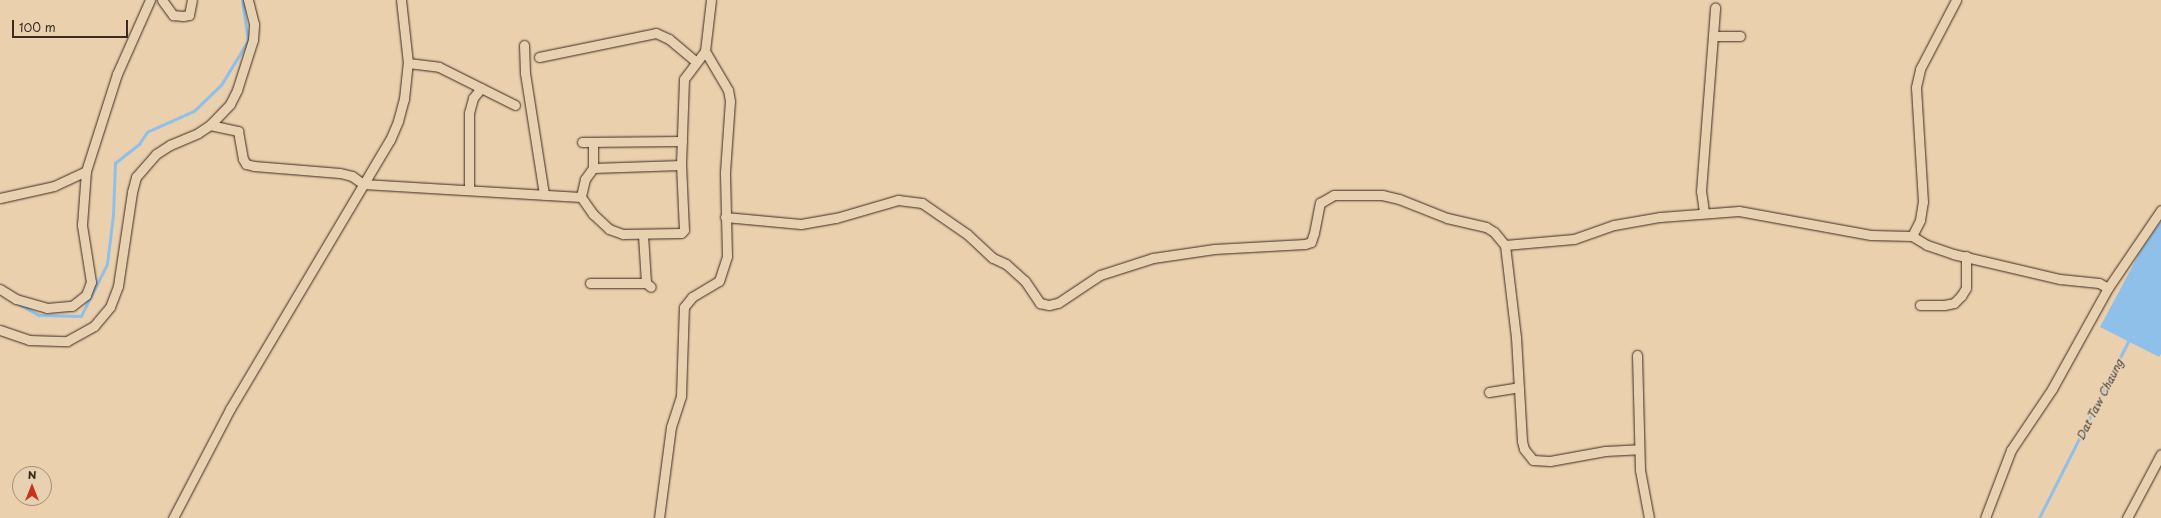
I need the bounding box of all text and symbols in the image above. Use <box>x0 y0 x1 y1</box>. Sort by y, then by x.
scale bar <box>14 12 130 38</box>
text: 100 m <box>19 18 56 36</box>
water label: Dat Taw Chaung <box>2074 357 2126 443</box>
north arrow <box>12 466 52 506</box>
text: N <box>28 466 36 483</box>

